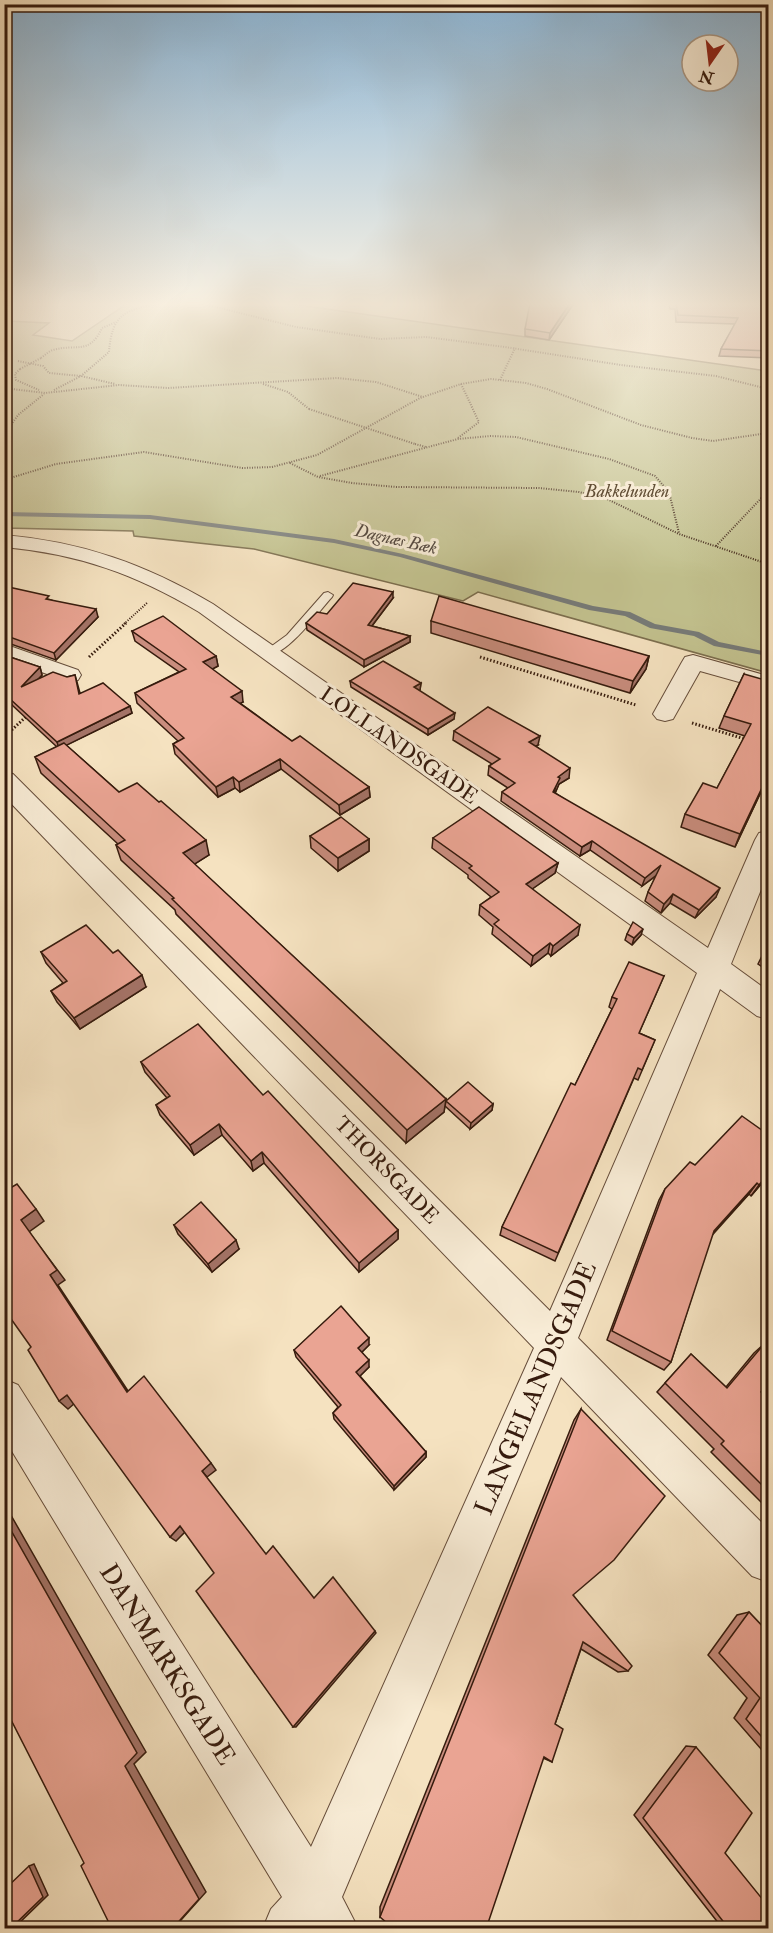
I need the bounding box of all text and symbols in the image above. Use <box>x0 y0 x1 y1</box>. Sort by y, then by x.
north arrow <box>680 33 740 93</box>
text: N <box>697 65 717 88</box>
park label: Bakkelunden <box>584 480 669 503</box>
water label: Dagnæs Bæk <box>352 519 439 560</box>
street label: LOLLANDSGADE <box>314 681 483 810</box>
street label: THORSGADE <box>329 1111 445 1230</box>
street label: LANGELANDSGADE <box>468 1257 604 1520</box>
street label: DANMARKSGADE <box>92 1558 242 1771</box>

